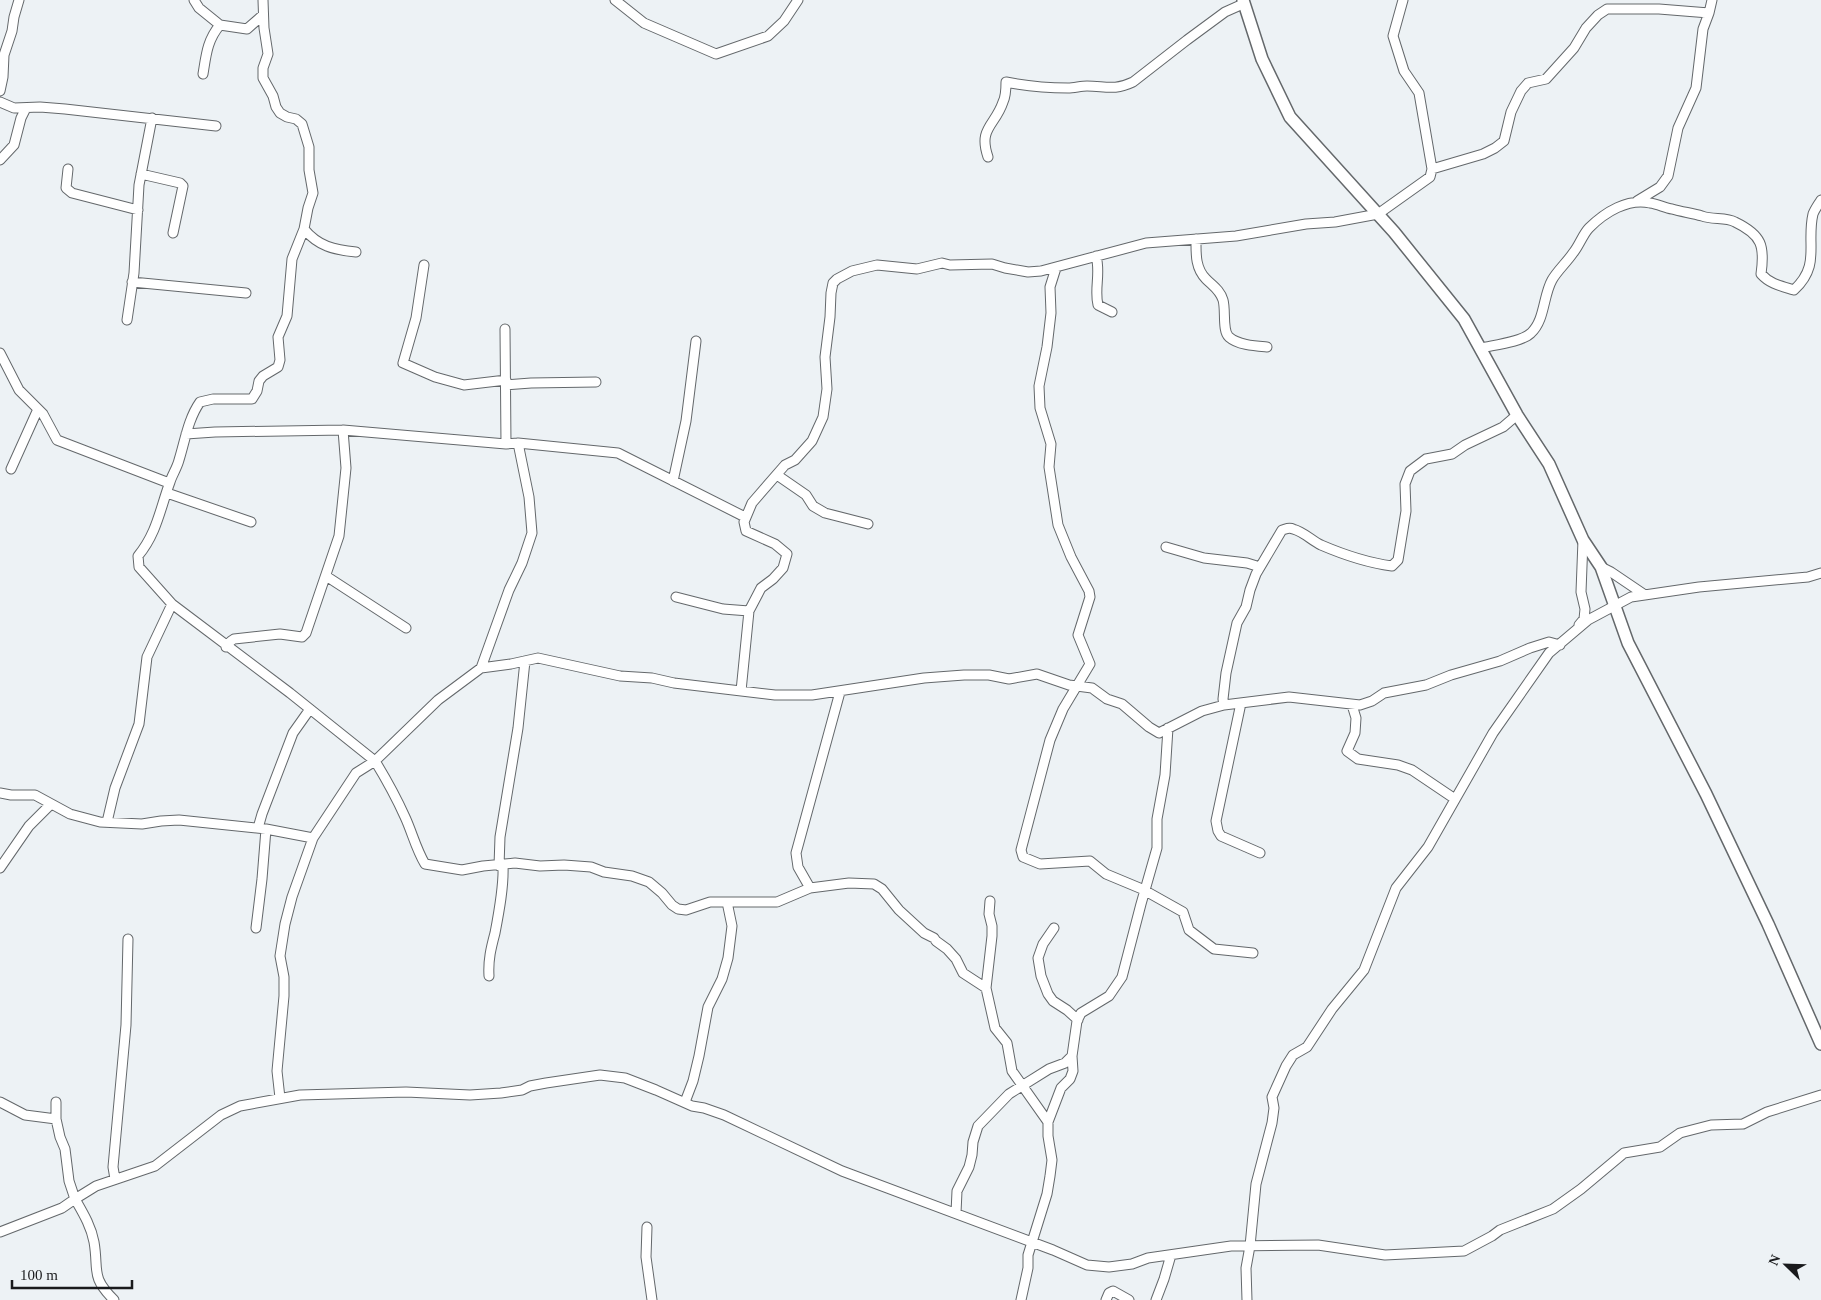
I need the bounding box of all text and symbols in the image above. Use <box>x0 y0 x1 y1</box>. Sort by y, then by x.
north arrow <box>1761 1240 1811 1290</box>
text: N <box>1766 1253 1783 1268</box>
scale bar <box>12 1258 132 1290</box>
text: 100 m <box>20 1267 58 1283</box>

